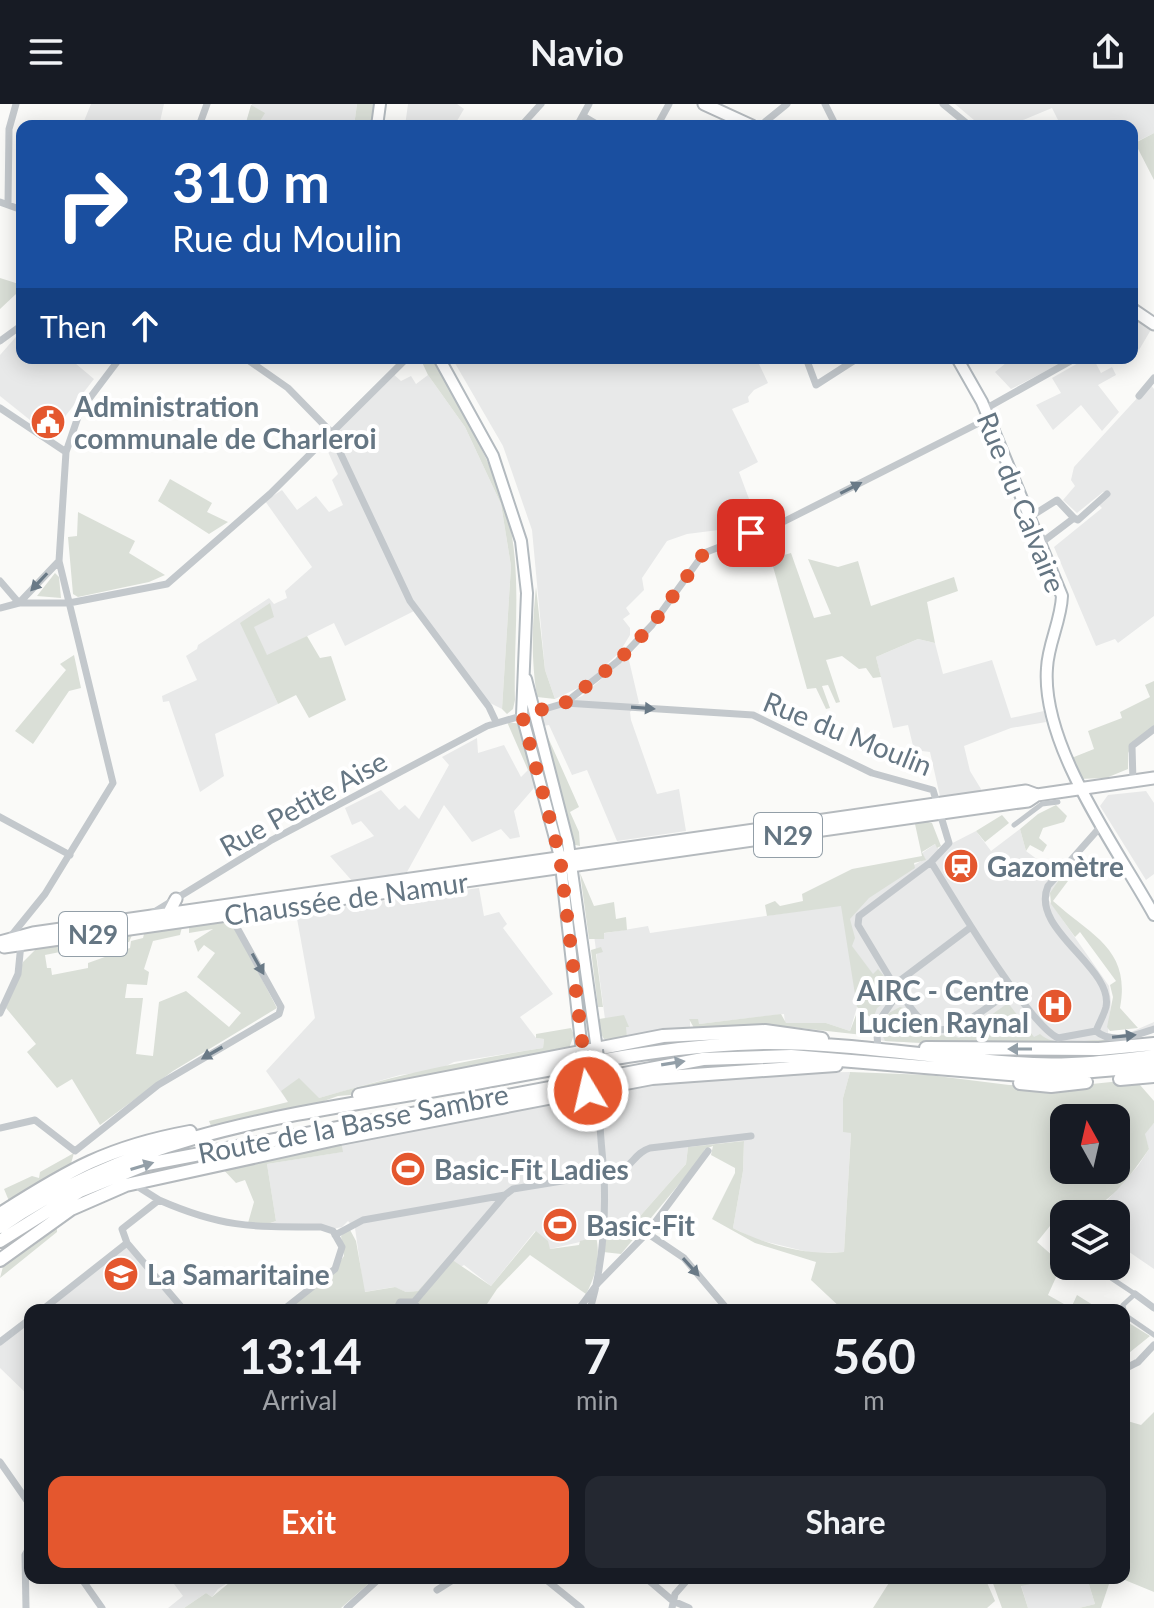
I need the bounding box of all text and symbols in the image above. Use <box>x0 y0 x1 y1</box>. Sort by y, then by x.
icon: menu <box>24 30 68 74</box>
text: Navio <box>530 30 624 74</box>
icon: share <box>1086 30 1130 74</box>
text: 310 m <box>172 148 330 215</box>
icon: right <box>40 152 144 256</box>
text: Rue du Moulin <box>172 216 402 260</box>
icon: ahead <box>123 304 167 348</box>
text: Then <box>40 308 107 344</box>
place label: Administration communale de Charleroi <box>73 389 377 455</box>
public building icon: Administration communale de Charleroi <box>29 403 67 441</box>
street label: Rue du Calvaire <box>970 407 1074 597</box>
one-way arrow <box>839 481 862 495</box>
pin <box>717 499 785 567</box>
icon: arrive <box>729 511 773 555</box>
one-way arrow <box>31 572 49 591</box>
street label: Rue du Moulin <box>759 684 937 782</box>
one-way arrow <box>631 702 656 715</box>
street label: Rue Petite Aise <box>213 743 393 863</box>
road number: N29 <box>754 813 822 857</box>
station icon: Gazomètre <box>942 847 980 885</box>
place label: Gazomètre <box>987 849 1124 883</box>
street label: Chaussée de Namur <box>222 864 470 932</box>
road number: N29 <box>59 912 127 956</box>
one-way arrow <box>251 953 265 976</box>
place label: AIRC - Centre Lucien Raynal <box>856 973 1029 1039</box>
hospital icon: AIRC - Centre Lucien Raynal <box>1036 987 1074 1025</box>
one-way arrow <box>1112 1029 1137 1042</box>
one-way arrow <box>1007 1043 1032 1055</box>
one-way arrow <box>201 1046 223 1060</box>
position arrow <box>546 1049 630 1133</box>
one-way arrow <box>660 1056 685 1069</box>
street label: Route de la Basse Sambre <box>195 1076 511 1170</box>
north arrow <box>1050 1104 1130 1184</box>
map controls <box>1050 1104 1130 1280</box>
sports icon: Basic-Fit Ladies <box>389 1150 427 1188</box>
place label: Basic-Fit Ladies <box>434 1152 629 1186</box>
one-way arrow <box>131 1159 155 1172</box>
button: layers <box>1050 1200 1130 1280</box>
sports icon: Basic-Fit <box>541 1206 579 1244</box>
place label: Basic-Fit <box>586 1208 696 1242</box>
school or university icon: La Samaritaine <box>102 1255 140 1293</box>
place label: La Samaritaine <box>147 1257 330 1291</box>
one-way arrow <box>682 1257 699 1277</box>
text: 13:14 <box>238 1327 362 1384</box>
text: 7 <box>583 1327 611 1384</box>
text: 560 <box>832 1327 916 1384</box>
text: Arrival <box>263 1384 337 1416</box>
text: min <box>576 1384 618 1416</box>
text: m <box>863 1384 885 1416</box>
button: Exit <box>48 1476 569 1568</box>
button: Share <box>585 1476 1106 1568</box>

